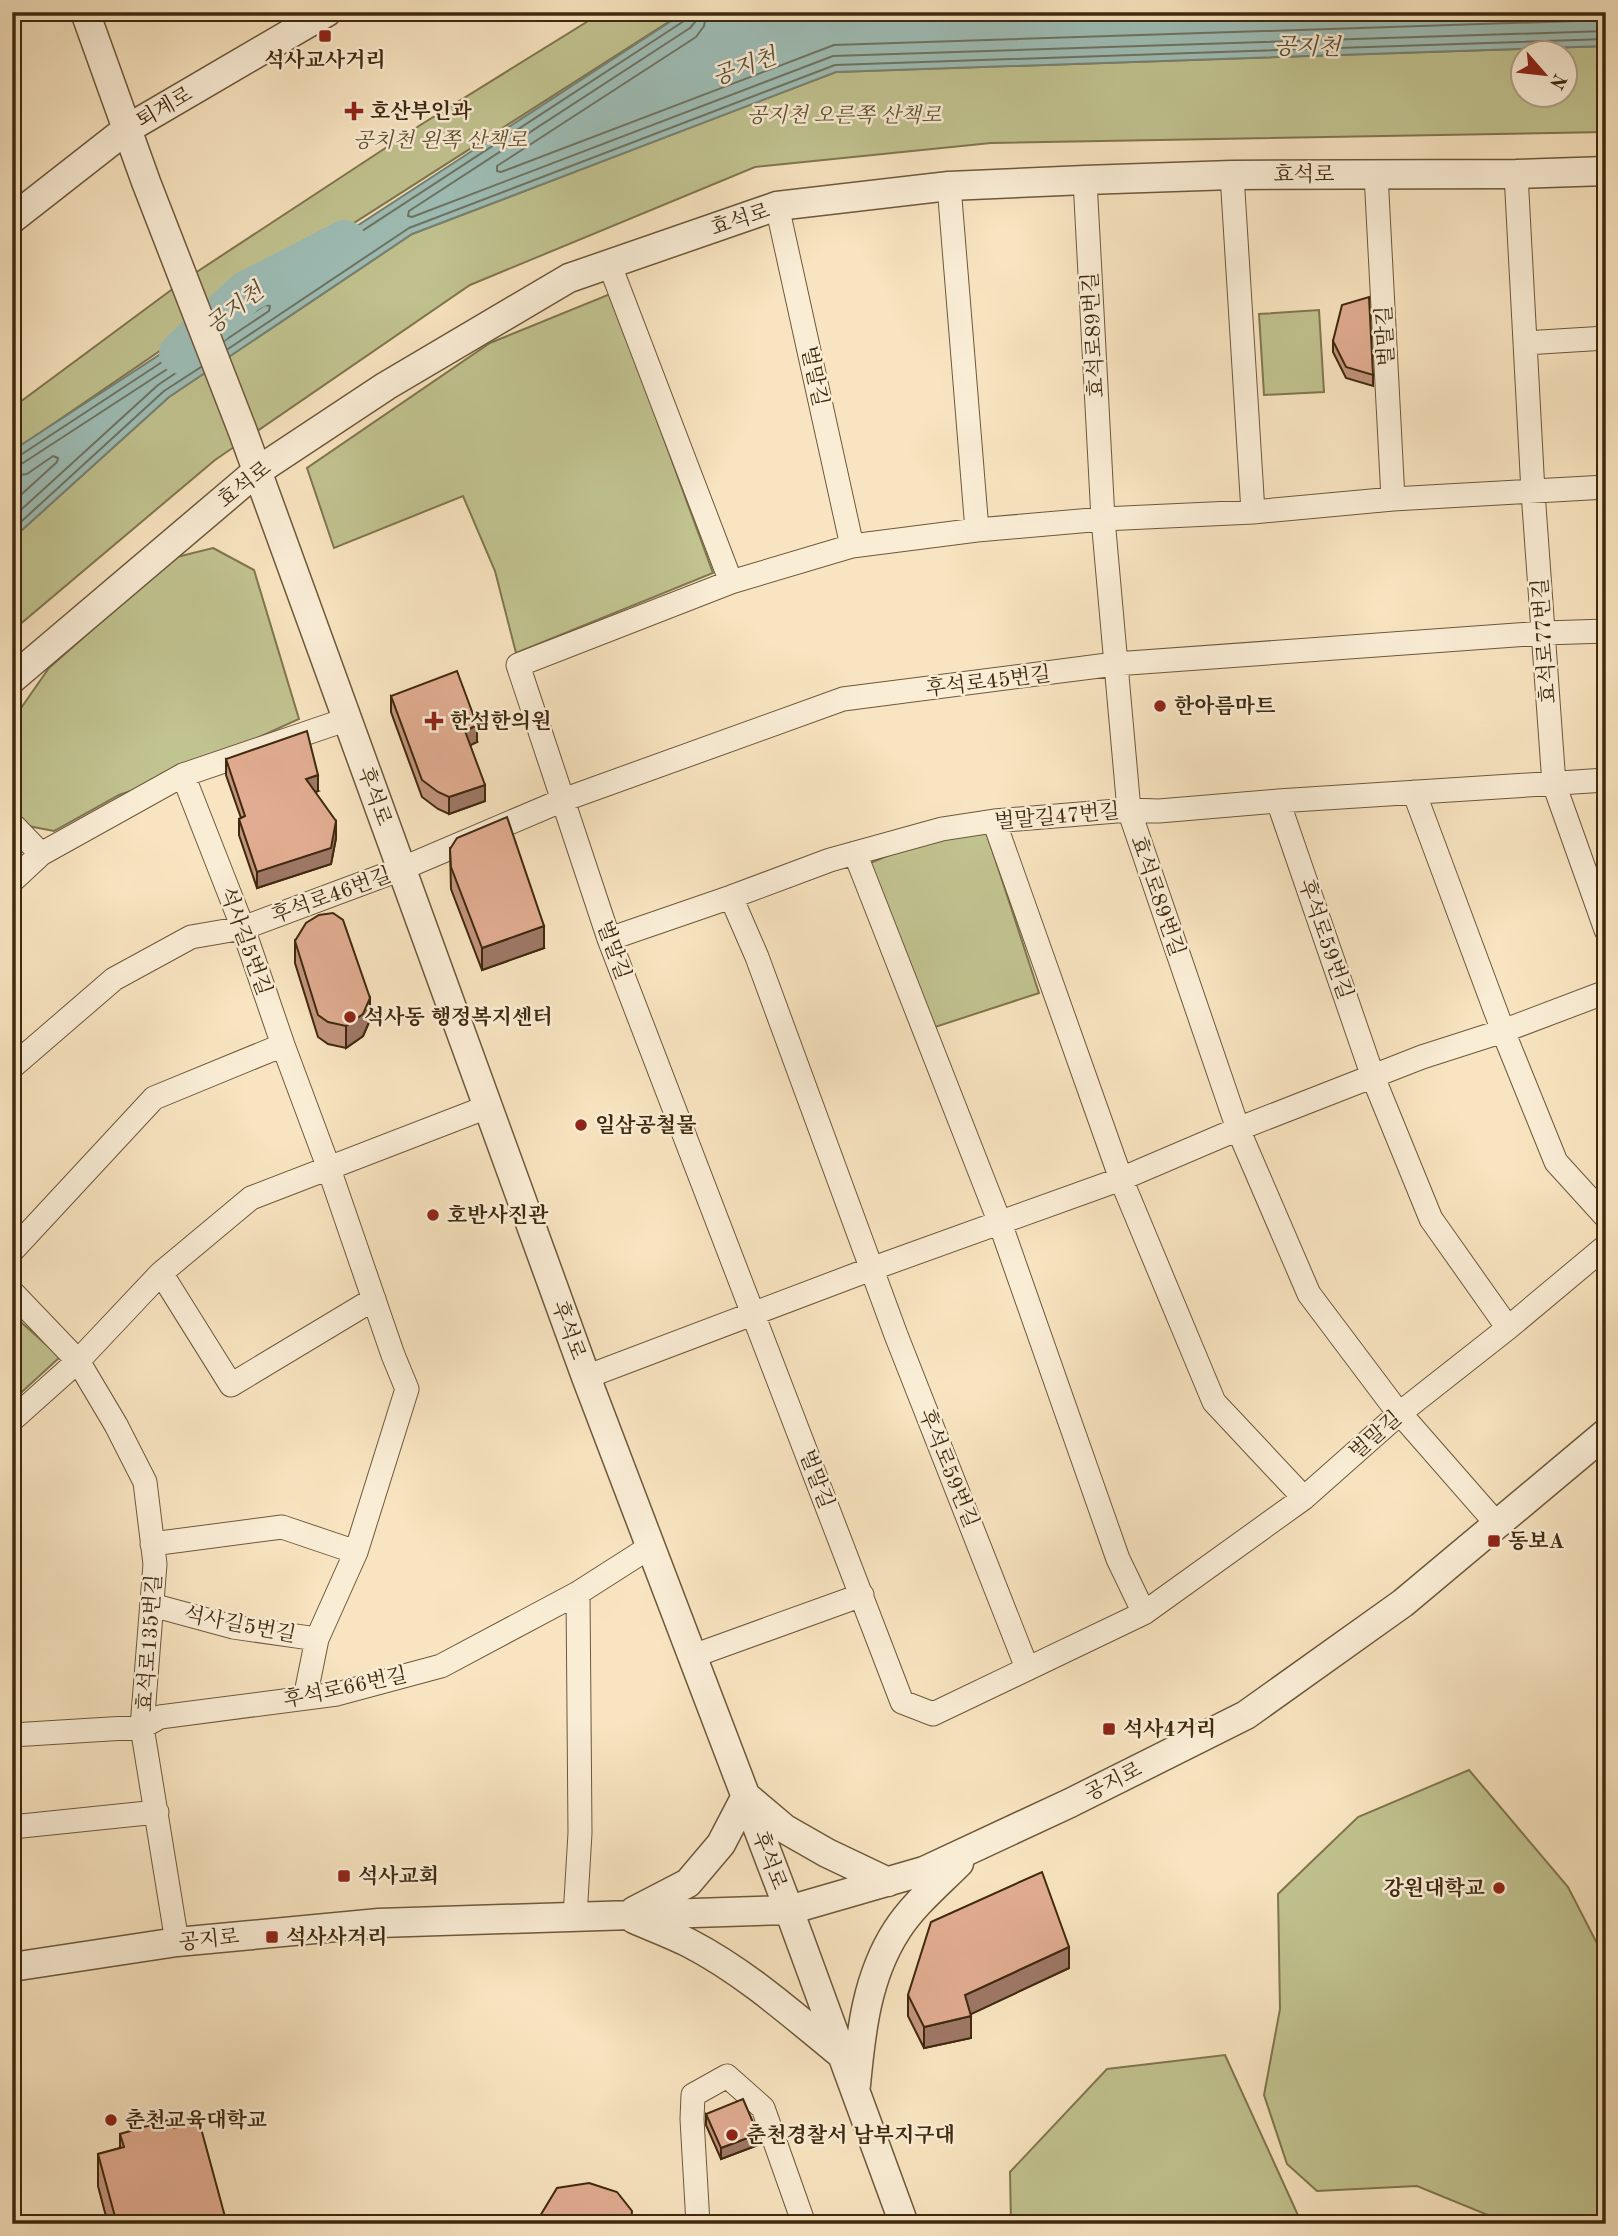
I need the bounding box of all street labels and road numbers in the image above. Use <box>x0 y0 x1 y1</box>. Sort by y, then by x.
street label: 퇴계로 <box>132 82 196 133</box>
street label: 효석로 <box>1274 163 1334 186</box>
street label: 효석로 <box>708 199 773 240</box>
street label: 효석로89번길 <box>1079 272 1108 398</box>
street label: 벌말길 <box>1372 305 1399 367</box>
street label: 벌말길 <box>797 344 832 408</box>
street label: 효석로 <box>213 457 275 512</box>
street label: 효석로77번길 <box>1529 577 1560 705</box>
street label: 후석로45번길 <box>924 661 1052 701</box>
street label: 후석로 <box>353 763 397 829</box>
street label: 벌말길47번길 <box>993 800 1121 833</box>
street label: 효석로89번길 <box>1126 833 1189 959</box>
street label: 후석로46번길 <box>268 862 394 928</box>
street label: 후석로59번길 <box>1294 876 1358 1002</box>
street label: 석사길5번길 <box>215 884 276 998</box>
street label: 벌말길 <box>592 918 635 983</box>
street label: 후석로 <box>547 1297 591 1363</box>
street label: 후석로59번길 <box>914 1405 984 1531</box>
street label: 벌말길 <box>1345 1407 1406 1464</box>
street label: 벌말길 <box>795 1447 838 1512</box>
street label: 효석로135번길 <box>133 1573 166 1713</box>
street label: 석사길5번길 <box>182 1602 298 1647</box>
street label: 후석로66번길 <box>281 1662 409 1712</box>
street label: 공지로 <box>1081 1757 1146 1806</box>
street label: 후석로 <box>748 1827 792 1893</box>
street label: 공지로 <box>178 1925 241 1954</box>

